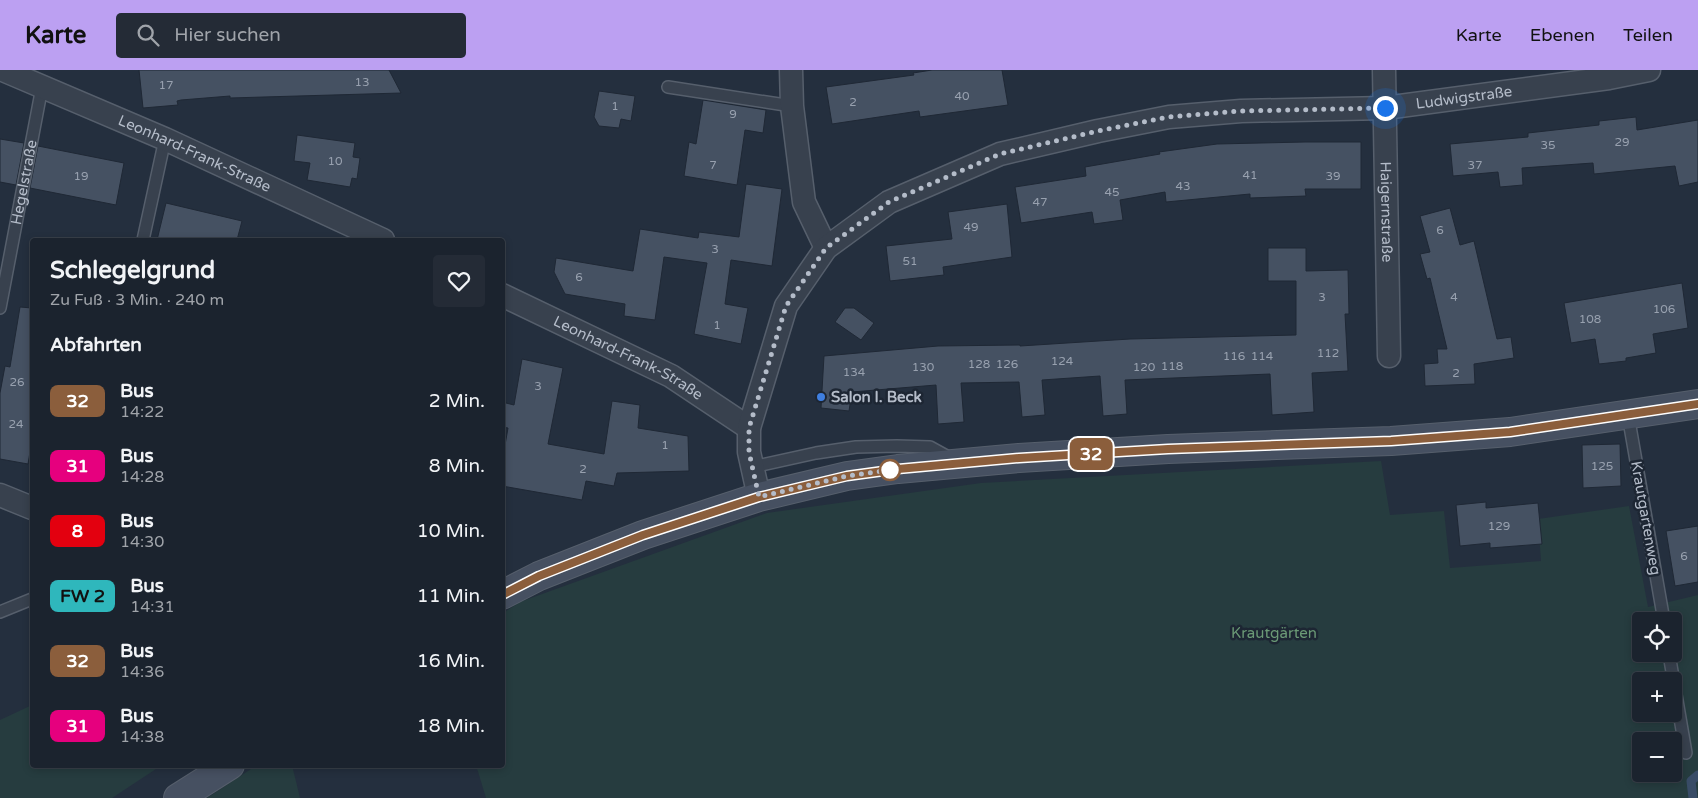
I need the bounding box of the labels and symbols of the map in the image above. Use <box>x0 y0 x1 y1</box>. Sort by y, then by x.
house number: 13 <box>354 75 370 89</box>
house number: 17 <box>158 78 174 92</box>
street label: Ludwigstraße <box>1415 82 1513 113</box>
house number: 40 <box>954 89 970 103</box>
house number: 2 <box>849 95 857 109</box>
your location <box>1373 96 1398 121</box>
house number: 1 <box>611 99 619 113</box>
house number: 9 <box>729 107 737 121</box>
street label: Leonhard-Frank-Straße <box>116 111 274 196</box>
house number: 29 <box>1614 135 1630 149</box>
street label: Hegelstraße <box>7 138 41 226</box>
house number: 35 <box>1540 138 1556 152</box>
house number: 10 <box>327 154 343 168</box>
house number: 7 <box>709 158 717 172</box>
house number: 37 <box>1467 158 1483 172</box>
street label: Haigernstraße <box>1377 161 1396 263</box>
house number: 41 <box>1242 168 1258 182</box>
house number: 19 <box>73 169 89 183</box>
house number: 39 <box>1325 169 1341 183</box>
house number: 43 <box>1175 179 1191 193</box>
house number: 45 <box>1104 185 1120 199</box>
house number: 47 <box>1032 195 1048 209</box>
house number: 49 <box>963 220 979 234</box>
house number: 6 <box>1436 223 1444 237</box>
house number: 3 <box>711 242 719 256</box>
house number: 51 <box>902 254 918 268</box>
house number: 6 <box>575 270 583 284</box>
house number: 3 <box>1318 290 1326 304</box>
house number: 4 <box>1450 290 1458 304</box>
house number: 106 <box>1653 302 1675 316</box>
street label: Leonhard-Frank-Straße <box>551 312 706 404</box>
house number: 108 <box>1579 312 1601 326</box>
house number: 1 <box>713 318 721 332</box>
house number: 112 <box>1317 346 1339 360</box>
house number: 116 <box>1223 349 1245 363</box>
house number: 114 <box>1251 349 1274 363</box>
house number: 124 <box>1051 354 1074 368</box>
house number: 128 <box>968 357 990 371</box>
house number: 126 <box>996 357 1018 371</box>
house number: 118 <box>1161 359 1183 373</box>
house number: 130 <box>912 360 935 374</box>
house number: 120 <box>1133 360 1156 374</box>
house number: 134 <box>843 365 866 379</box>
house number: 2 <box>1452 366 1460 380</box>
house number: 26 <box>9 375 25 389</box>
house number: 3 <box>534 379 542 393</box>
place label: Salon I. Beck <box>831 388 922 406</box>
marker: Salon I. Beck <box>815 391 827 403</box>
house number: 24 <box>8 417 24 431</box>
house number: 1 <box>661 438 669 452</box>
line badge: 32 <box>1068 438 1114 470</box>
unlabelled marker <box>879 459 901 481</box>
house number: 125 <box>1591 459 1613 473</box>
street label: Krautgartenweg <box>1627 460 1665 576</box>
house number: 2 <box>579 462 587 476</box>
house number: 129 <box>1488 519 1510 533</box>
house number: 6 <box>1680 549 1688 563</box>
park label: Krautgärten <box>1231 624 1317 642</box>

